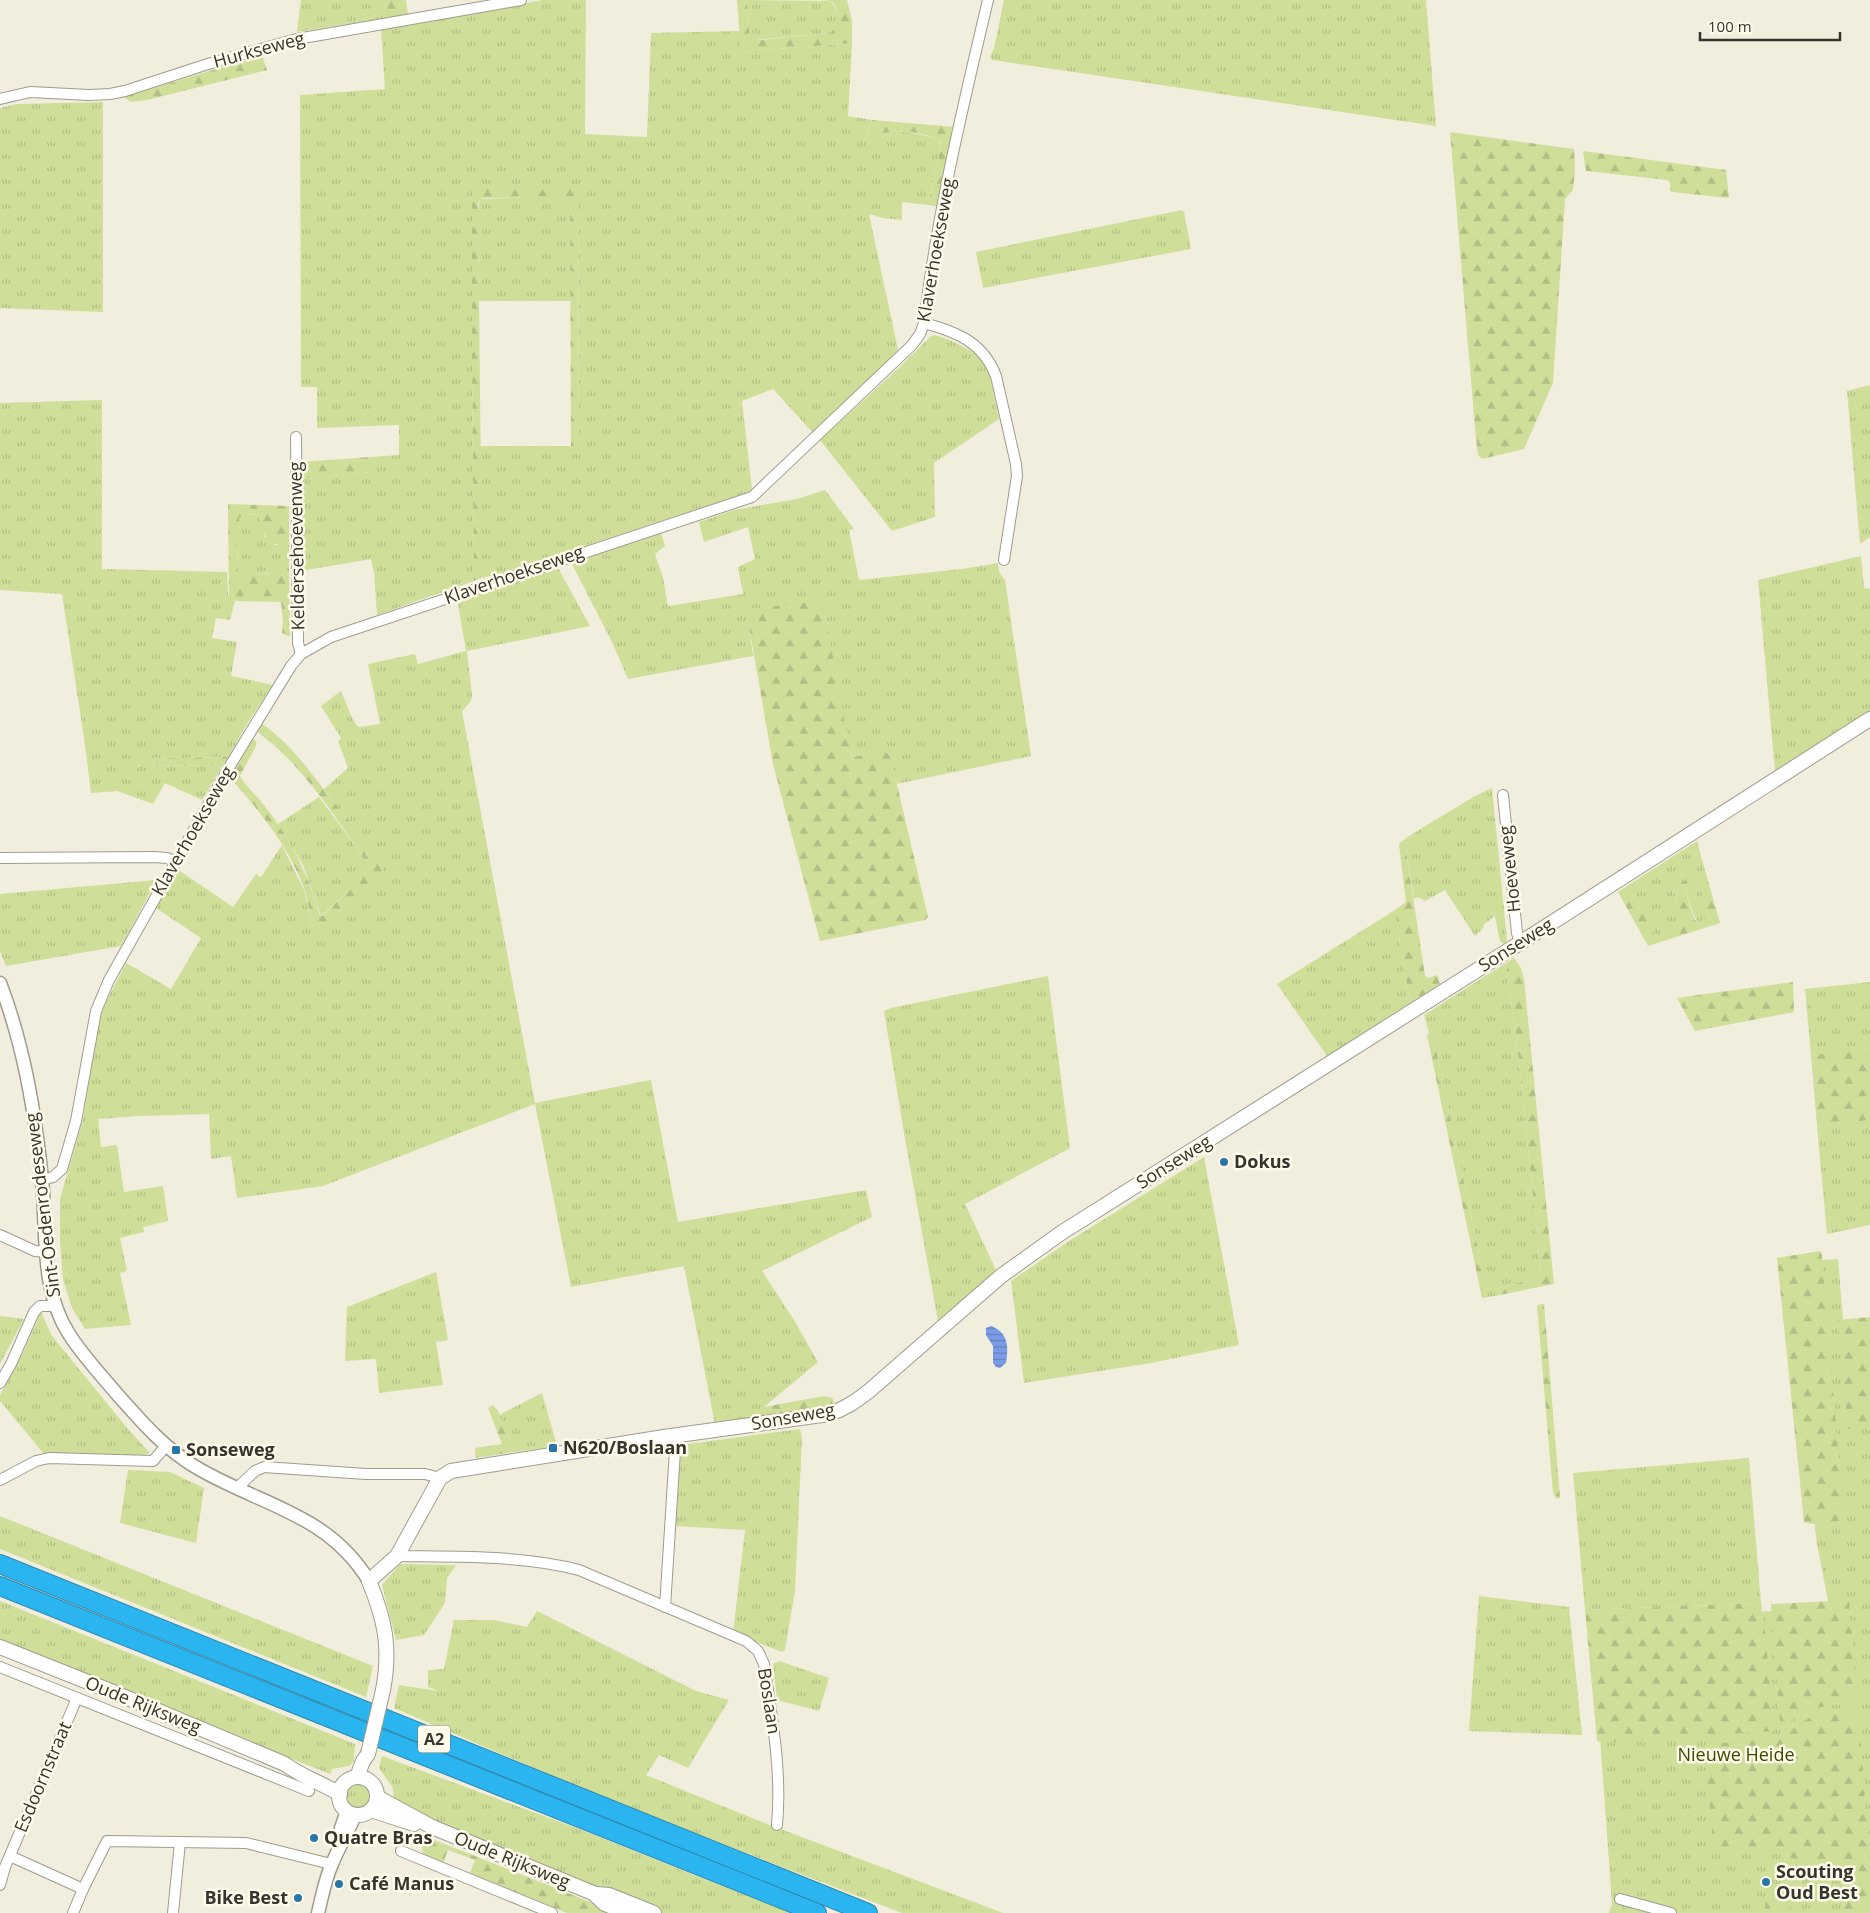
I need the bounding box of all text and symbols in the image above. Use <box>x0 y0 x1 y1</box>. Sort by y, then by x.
scale bar <box>1700 10 1840 42</box>
text: 100 m <box>1708 16 1752 36</box>
street label: Hurkseweg <box>210 25 307 73</box>
street label: Klaverhoekseweg <box>911 176 960 324</box>
street label: Keldersehoevenweg <box>283 461 309 631</box>
street label: Klaverhoekseweg <box>441 539 587 609</box>
street label: Klaverhoekseweg <box>145 761 239 900</box>
street label: Hoeveweg <box>1492 824 1525 914</box>
street label: Sonseweg <box>1473 912 1558 977</box>
street label: Sint-Oedenrodeseweg <box>19 1111 65 1299</box>
street label: Sonseweg <box>1131 1129 1216 1194</box>
place label: Dokus <box>1234 1149 1290 1173</box>
marker: Dokus <box>1218 1156 1230 1168</box>
street label: Sonseweg <box>749 1397 837 1435</box>
place label: N620/Boslaan <box>563 1435 687 1459</box>
place label: Sonseweg <box>186 1437 275 1461</box>
marker: N620/Boslaan <box>547 1442 559 1454</box>
marker: Sonseweg <box>170 1444 182 1456</box>
street label: Boslaan <box>753 1666 787 1736</box>
street label: Oude Rijksweg <box>82 1670 205 1738</box>
street label: Esdoornstraat <box>8 1717 76 1836</box>
road number: A2 <box>418 1726 450 1752</box>
park label: Nieuwe Heide <box>1677 1742 1795 1766</box>
place label: Quatre Bras <box>324 1825 432 1849</box>
street label: Oude Rijksweg <box>451 1825 574 1893</box>
marker: Quatre Bras <box>308 1832 320 1844</box>
place label: Scouting Oud Best <box>1776 1859 1858 1904</box>
place label: Café Manus <box>349 1871 454 1895</box>
marker: Scouting Oud Best <box>1760 1876 1772 1888</box>
marker: Café Manus <box>333 1878 345 1890</box>
place label: Bike Best <box>204 1885 288 1909</box>
marker: Bike Best <box>292 1892 304 1904</box>

